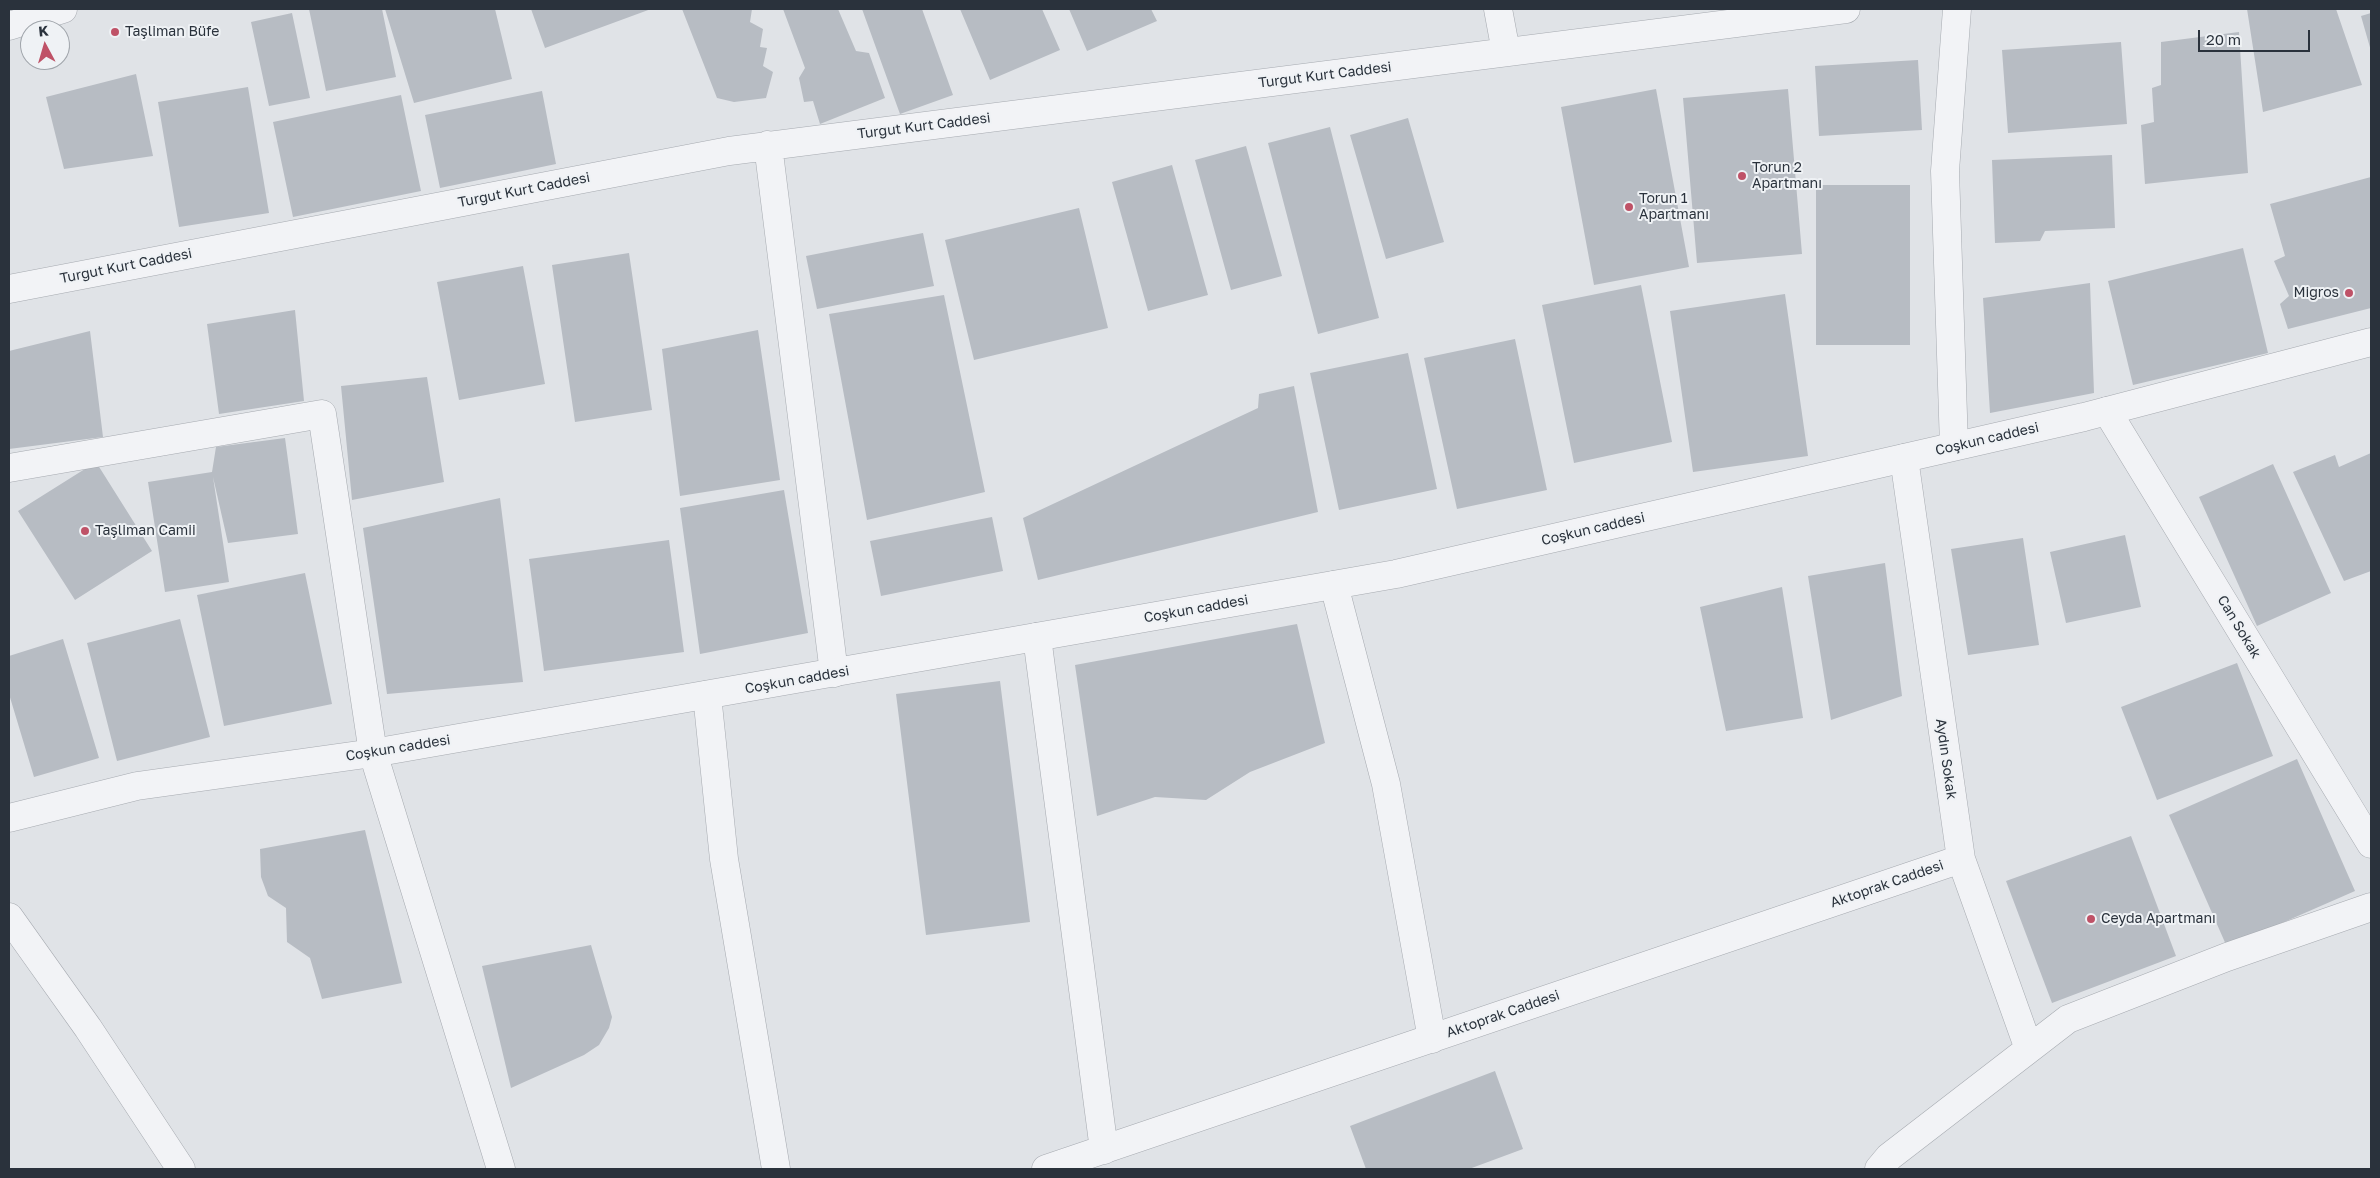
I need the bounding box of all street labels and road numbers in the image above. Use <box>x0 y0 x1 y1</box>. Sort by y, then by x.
street label: Turgut Kurt Caddesi <box>1257 58 1393 92</box>
street label: Turgut Kurt Caddesi <box>856 109 992 143</box>
street label: Turgut Kurt Caddesi <box>457 169 591 211</box>
street label: Turgut Kurt Caddesi <box>59 245 193 287</box>
street label: Coşkun caddesi <box>1934 419 2040 459</box>
street label: Coşkun caddesi <box>1540 509 1646 549</box>
street label: Coşkun caddesi <box>1142 592 1250 626</box>
street label: Can Sokak <box>2214 592 2264 662</box>
street label: Coşkun caddesi <box>743 663 851 697</box>
street label: Aydın Sokak <box>1932 717 1960 801</box>
street label: Coşkun caddesi <box>344 731 452 765</box>
street label: Aktoprak Caddesi <box>1828 857 1946 911</box>
street label: Aktoprak Caddesi <box>1444 987 1562 1041</box>

